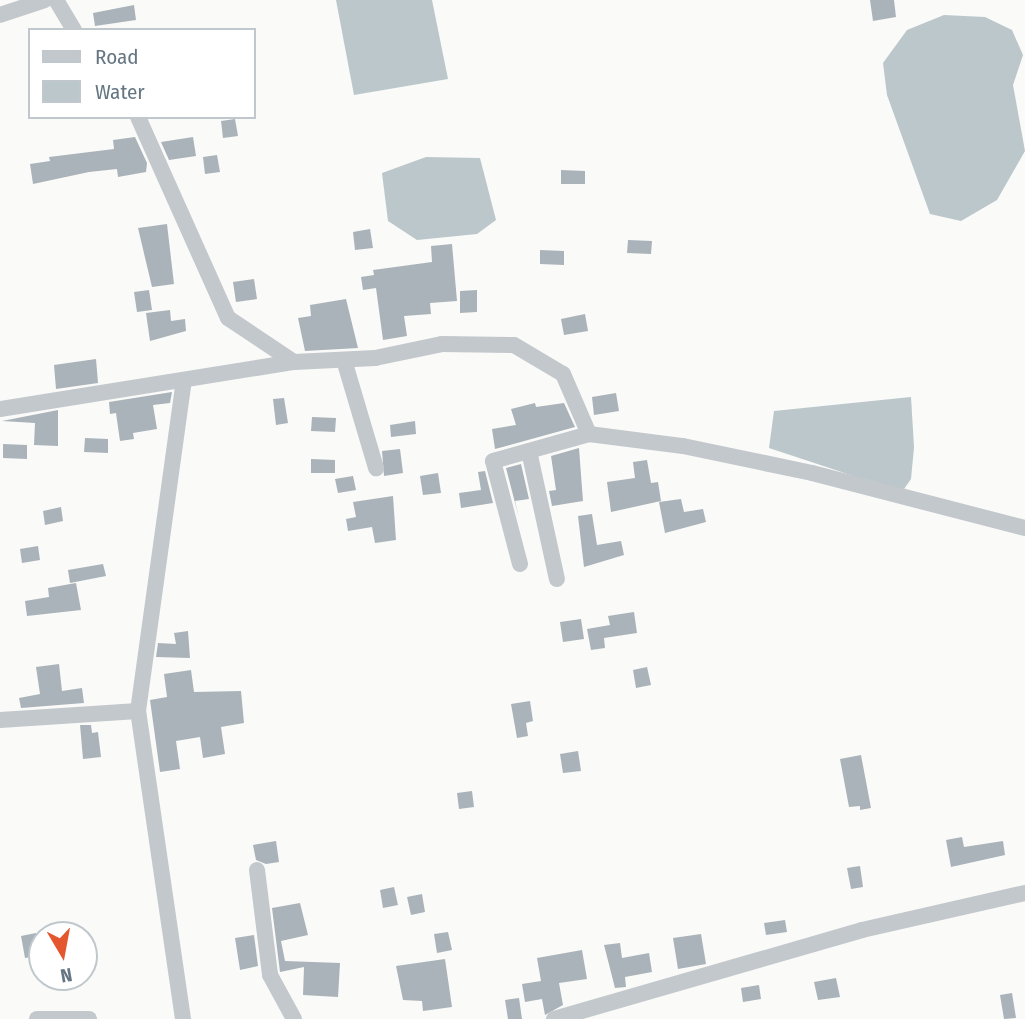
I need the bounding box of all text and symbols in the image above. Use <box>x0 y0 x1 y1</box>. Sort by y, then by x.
legend <box>28 28 256 119</box>
text: Road <box>95 44 139 70</box>
text: Water <box>95 79 145 105</box>
north arrow <box>28 921 98 991</box>
text: N <box>59 963 74 988</box>

